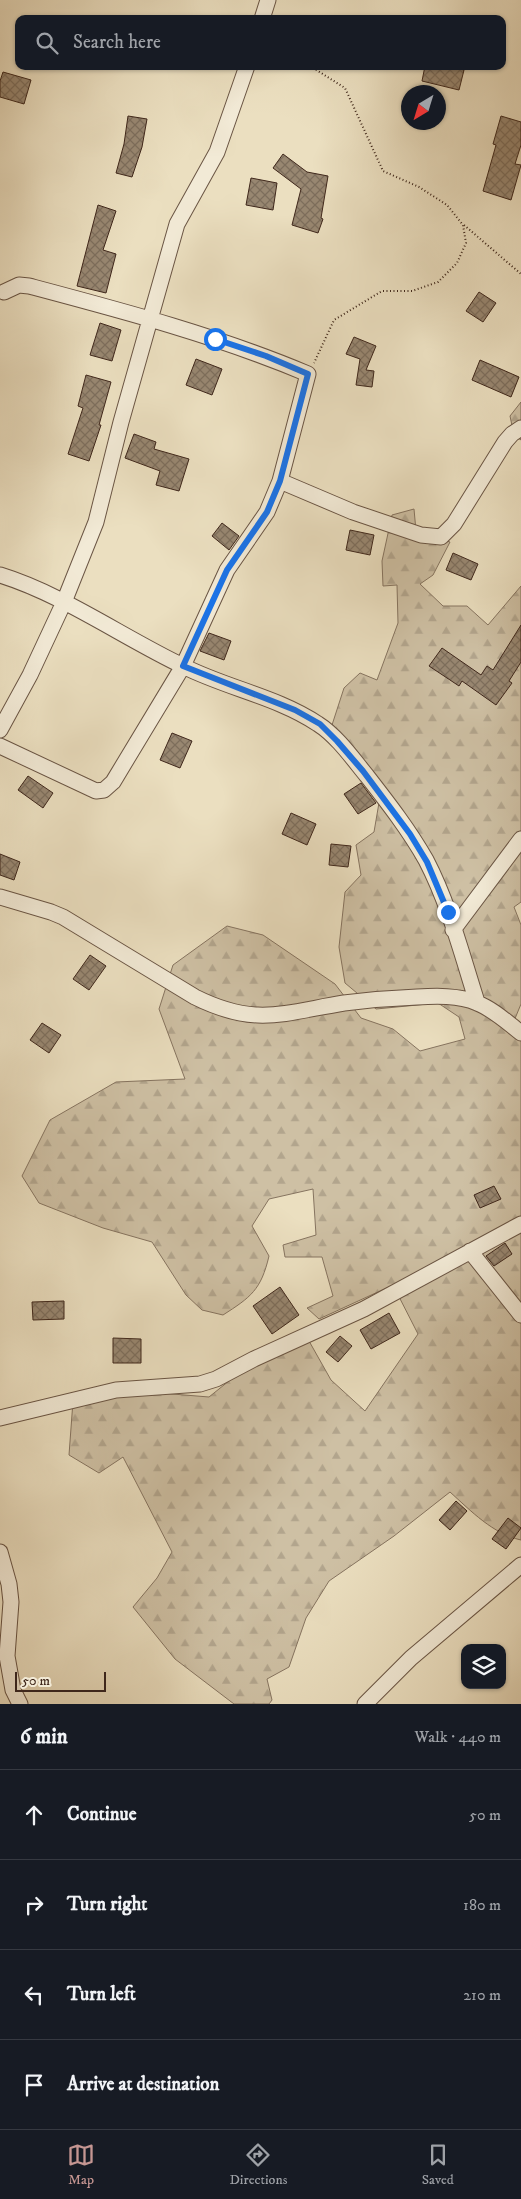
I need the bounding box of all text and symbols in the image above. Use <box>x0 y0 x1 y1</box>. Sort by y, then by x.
search box <box>15 15 506 70</box>
icon: search <box>33 29 61 57</box>
text: Search here <box>73 31 161 54</box>
north arrow <box>401 85 446 130</box>
route start <box>204 328 227 351</box>
route end <box>437 901 460 924</box>
map controls <box>461 1644 506 1689</box>
button: layers <box>461 1644 506 1689</box>
scale bar <box>15 1669 106 1692</box>
text: 50 m <box>22 1672 50 1690</box>
text: 6 min <box>20 1724 68 1750</box>
text: Walk · 440 m <box>415 1727 501 1747</box>
icon: ahead <box>20 1801 48 1829</box>
text: Continue <box>67 1803 137 1826</box>
text: 50 m <box>469 1805 501 1825</box>
icon: right <box>20 1891 48 1919</box>
text: Turn right <box>67 1893 147 1916</box>
text: 180 m <box>463 1895 501 1915</box>
icon: left <box>20 1981 48 2009</box>
text: Turn left <box>67 1983 136 2006</box>
text: 210 m <box>463 1985 501 2005</box>
icon: arrive <box>20 2071 48 2099</box>
text: Arrive at destination <box>67 2073 219 2096</box>
tab: Map <box>67 2141 95 2189</box>
tab: Directions <box>229 2141 287 2189</box>
tab: Saved <box>422 2141 454 2189</box>

